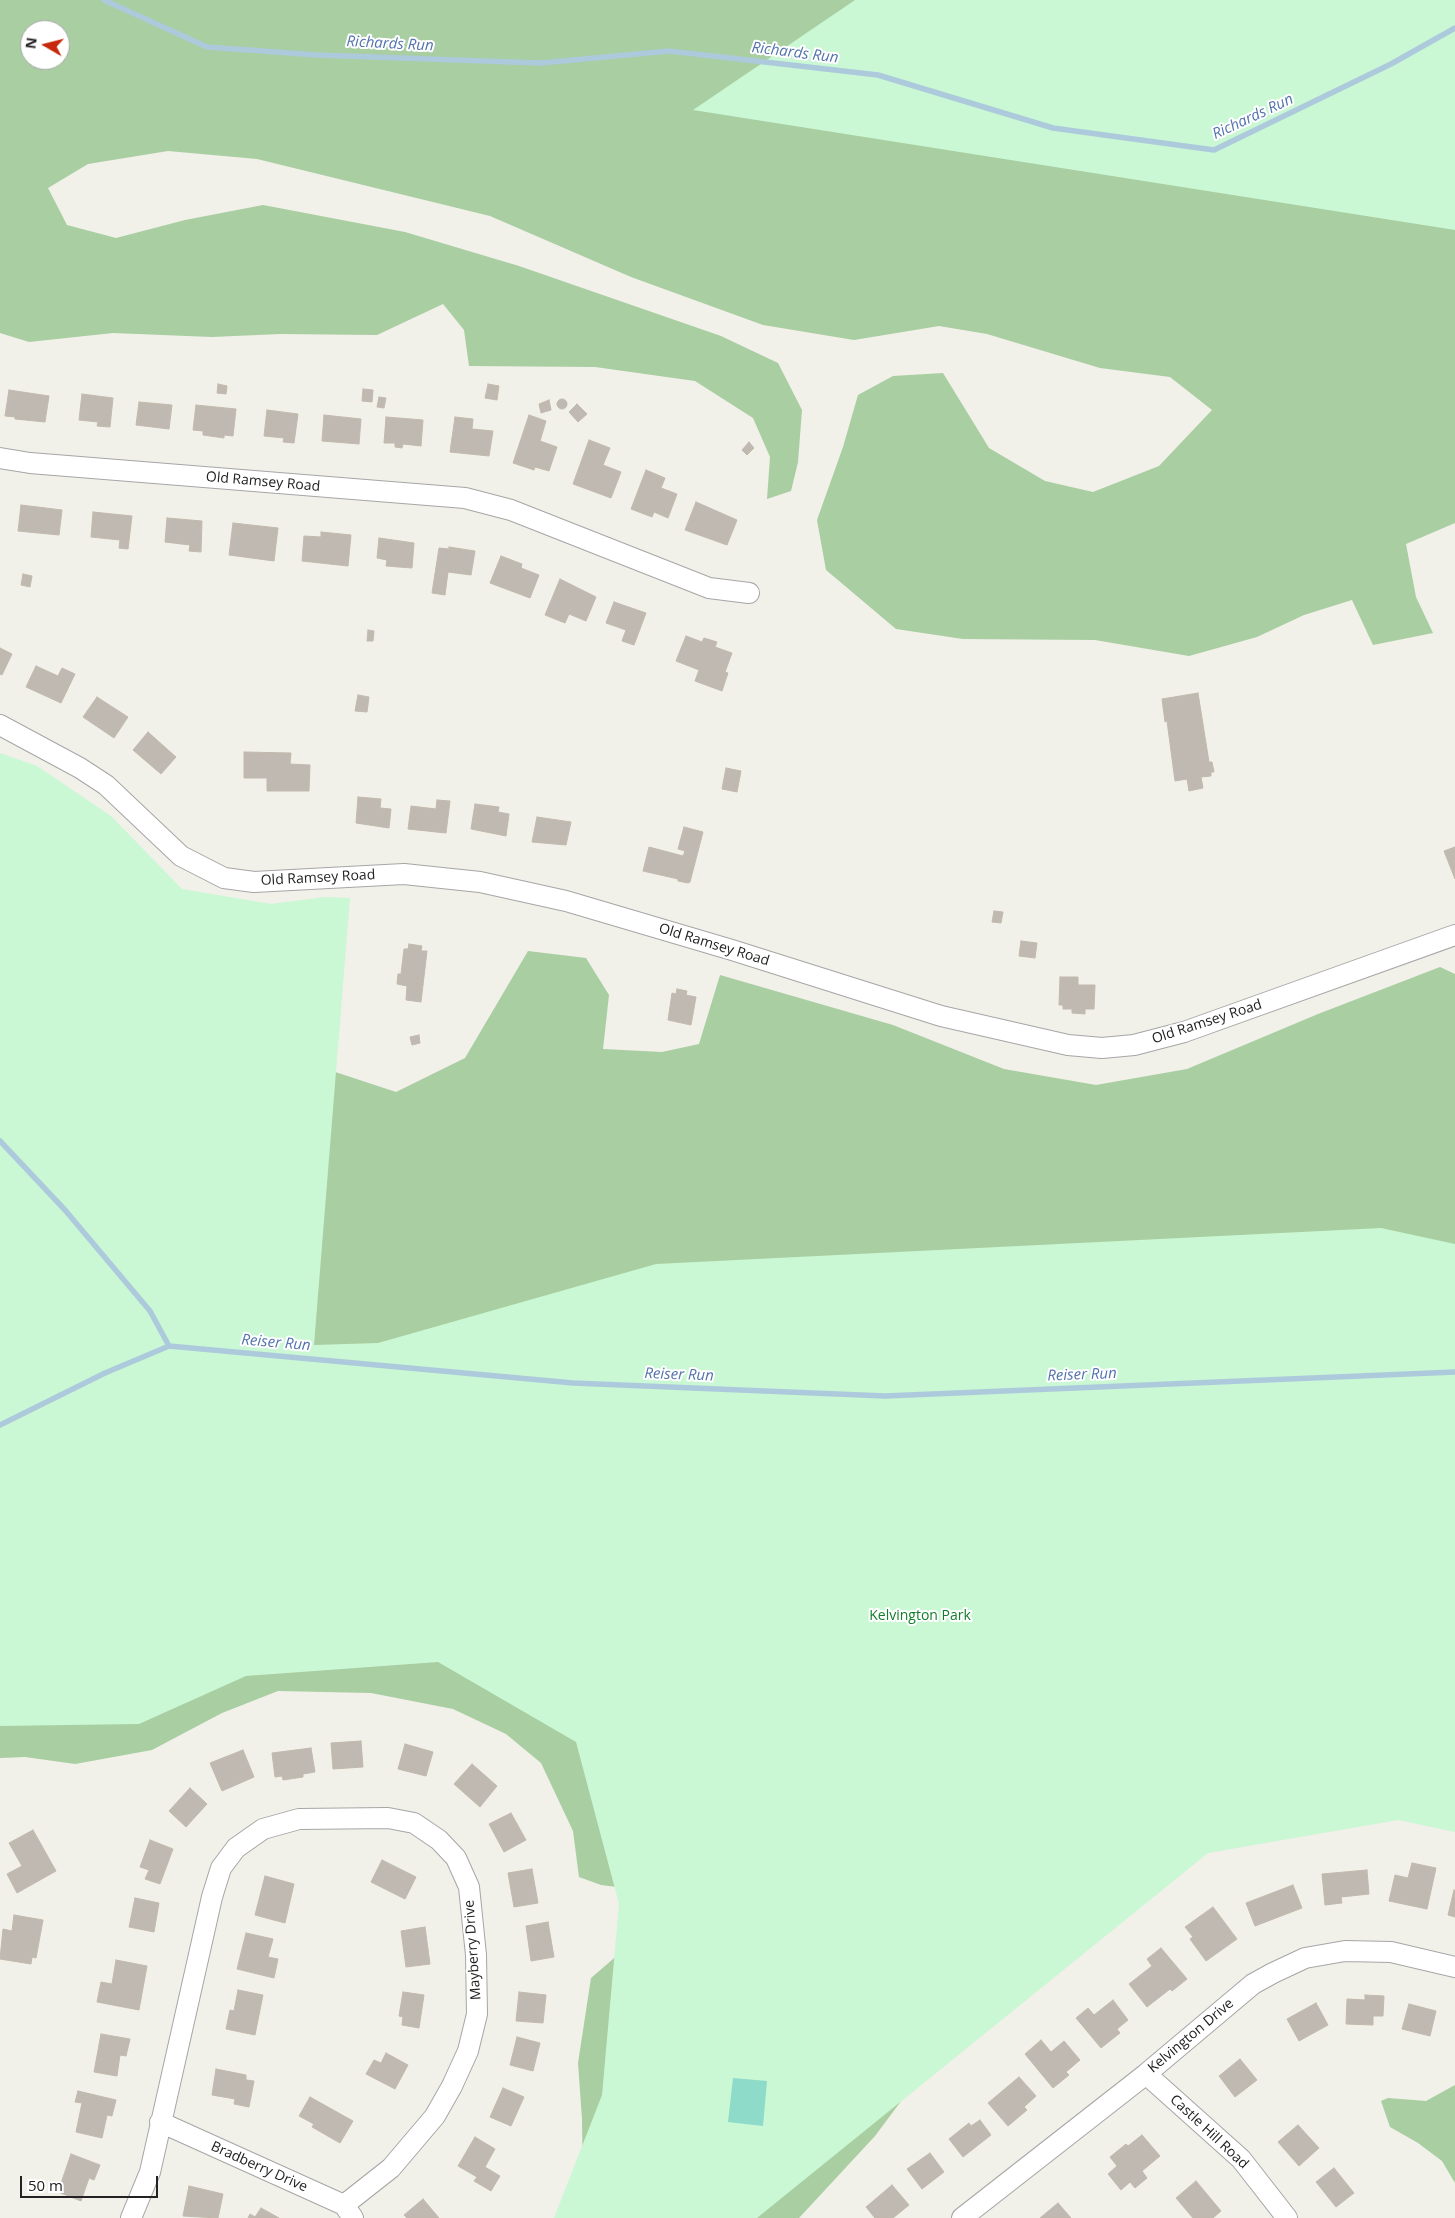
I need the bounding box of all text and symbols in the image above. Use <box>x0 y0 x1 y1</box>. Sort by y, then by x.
north arrow <box>20 20 70 70</box>
water label: Richards Run <box>346 33 434 55</box>
text: N <box>20 36 41 50</box>
water label: Richards Run <box>751 39 839 67</box>
water label: Richards Run <box>1210 90 1296 144</box>
street label: Old Ramsey Road <box>205 469 321 495</box>
street label: Old Ramsey Road <box>260 867 376 889</box>
street label: Old Ramsey Road <box>657 920 771 970</box>
street label: Old Ramsey Road <box>1150 996 1264 1048</box>
water label: Reiser Run <box>241 1331 311 1355</box>
water label: Reiser Run <box>644 1365 714 1385</box>
water label: Reiser Run <box>1047 1365 1117 1385</box>
park label: Kelvington Park <box>869 1608 971 1624</box>
street label: Mayberry Drive <box>461 1899 485 2001</box>
street label: Kelvington Drive <box>1145 1995 1237 2077</box>
street label: Castle Hill Road <box>1166 2091 1252 2173</box>
street label: Bradberry Drive <box>208 2138 310 2196</box>
scale bar <box>22 2166 160 2198</box>
text: 50 m <box>28 2175 63 2195</box>

